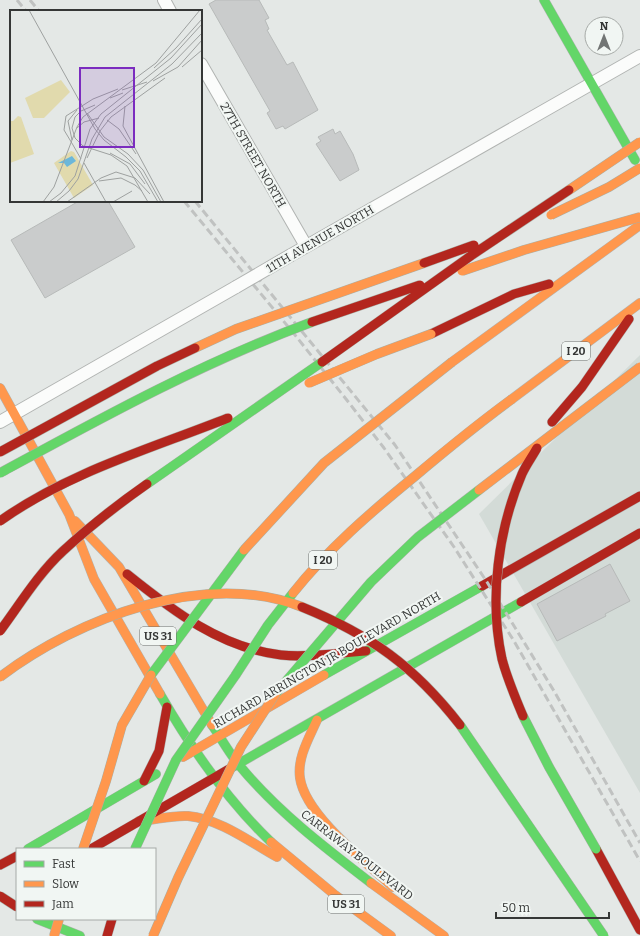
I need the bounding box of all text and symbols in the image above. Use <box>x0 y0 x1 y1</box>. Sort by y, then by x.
inset map <box>10 10 202 202</box>
north arrow <box>584 16 624 56</box>
text: N <box>600 20 609 33</box>
street label: 27TH STREET NORTH <box>217 100 289 210</box>
street label: 11TH AVENUE NORTH <box>264 202 376 276</box>
road number: I 20 <box>562 342 590 360</box>
road number: I 20 <box>309 551 337 569</box>
street label: RICHARD ARRINGTON JR BOULEVARD NORTH <box>211 589 443 731</box>
road number: US 31 <box>140 627 176 645</box>
street label: CARRAWAY BOULEVARD <box>298 807 416 903</box>
legend <box>16 848 156 920</box>
text: Fast <box>52 857 76 871</box>
text: Slow <box>52 877 79 891</box>
scale bar <box>496 894 609 920</box>
road number: US 31 <box>328 895 364 913</box>
text: Jam <box>51 897 74 911</box>
text: 50 m <box>502 901 531 915</box>

